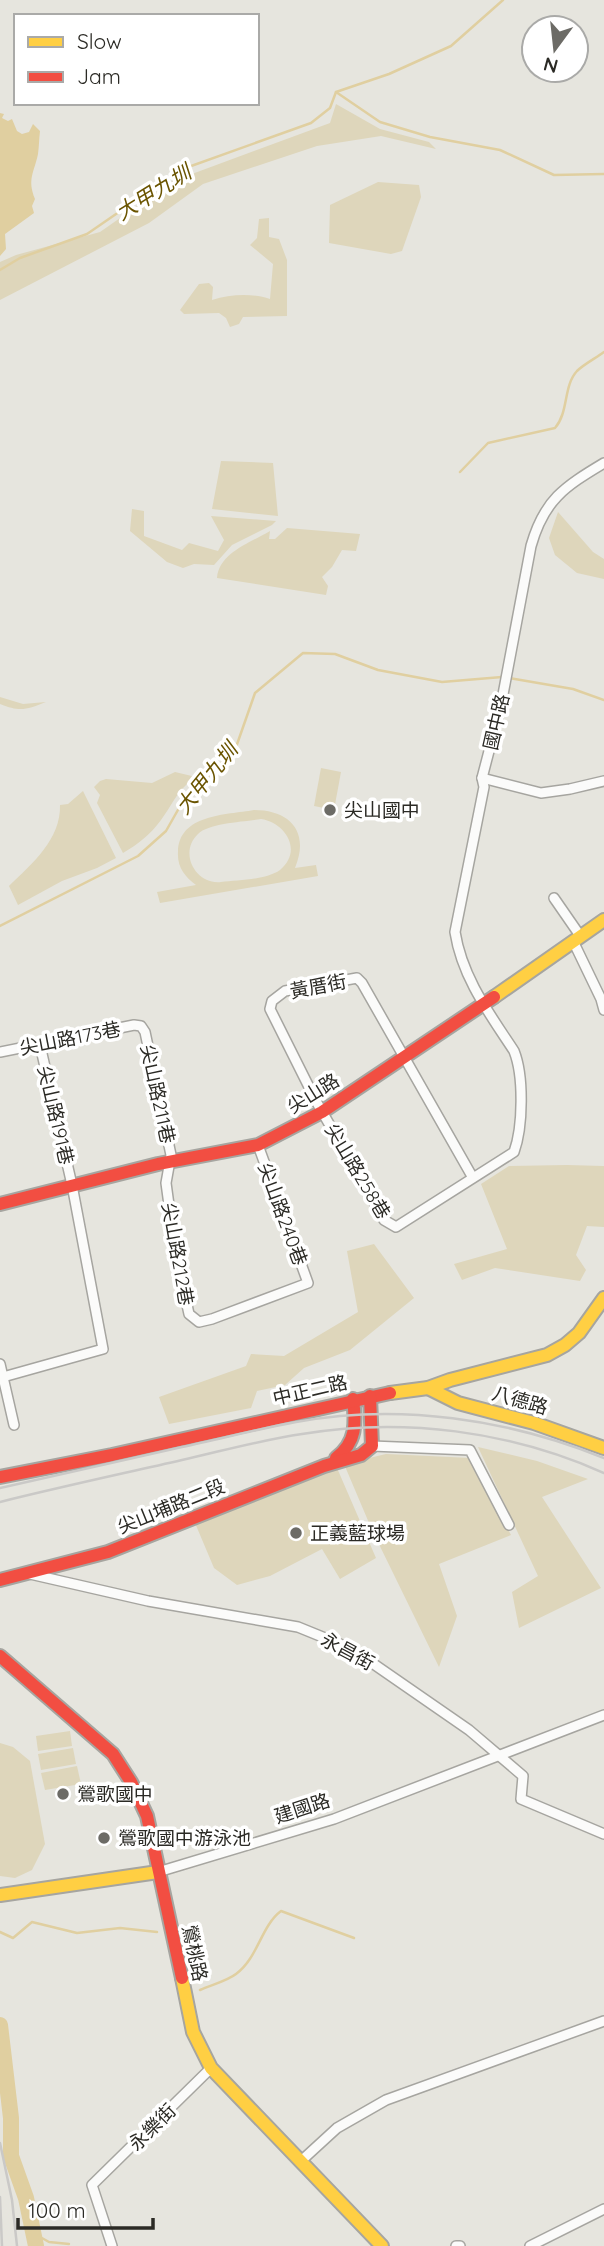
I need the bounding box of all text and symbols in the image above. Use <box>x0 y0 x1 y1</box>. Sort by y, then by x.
legend <box>14 14 259 105</box>
north arrow <box>520 14 590 84</box>
text: Slow <box>77 28 122 54</box>
text: N <box>541 52 560 79</box>
text: Jam <box>77 63 121 89</box>
water label: 大甲九圳 <box>110 157 198 225</box>
street label: 國中路 <box>478 692 514 752</box>
water label: 大甲九圳 <box>169 735 244 819</box>
place label: 尖山國中 <box>344 798 420 822</box>
marker: 尖山國中 <box>322 802 338 818</box>
street label: 黃厝街 <box>288 969 348 1003</box>
street label: 尖山路173巷 <box>17 1016 123 1060</box>
street label: 尖山路211巷 <box>136 1042 180 1146</box>
street label: 尖山路191巷 <box>33 1063 79 1167</box>
street label: 尖山路 <box>282 1068 344 1118</box>
street label: 尖山路258巷 <box>320 1119 396 1223</box>
street label: 尖山路240巷 <box>253 1159 313 1269</box>
street label: 尖山路212巷 <box>157 1201 199 1307</box>
street label: 中正二路 <box>270 1370 350 1410</box>
street label: 八德路 <box>489 1381 551 1419</box>
street label: 尖山埔路二段 <box>114 1474 228 1538</box>
place label: 正義藍球場 <box>310 1521 405 1545</box>
marker: 正義藍球場 <box>288 1525 304 1541</box>
street label: 永昌街 <box>317 1627 379 1675</box>
place label: 鶯歌國中 <box>77 1782 153 1806</box>
marker: 鶯歌國中 <box>55 1786 71 1802</box>
street label: 建國路 <box>271 1788 333 1828</box>
place label: 鶯歌國中游泳池 <box>118 1826 251 1850</box>
marker: 鶯歌國中游泳池 <box>96 1830 112 1846</box>
street label: 鶯桃路 <box>177 1923 213 1983</box>
street label: 永樂街 <box>123 2098 181 2156</box>
scale bar <box>18 2186 152 2230</box>
text: 100 m <box>28 2197 86 2223</box>

